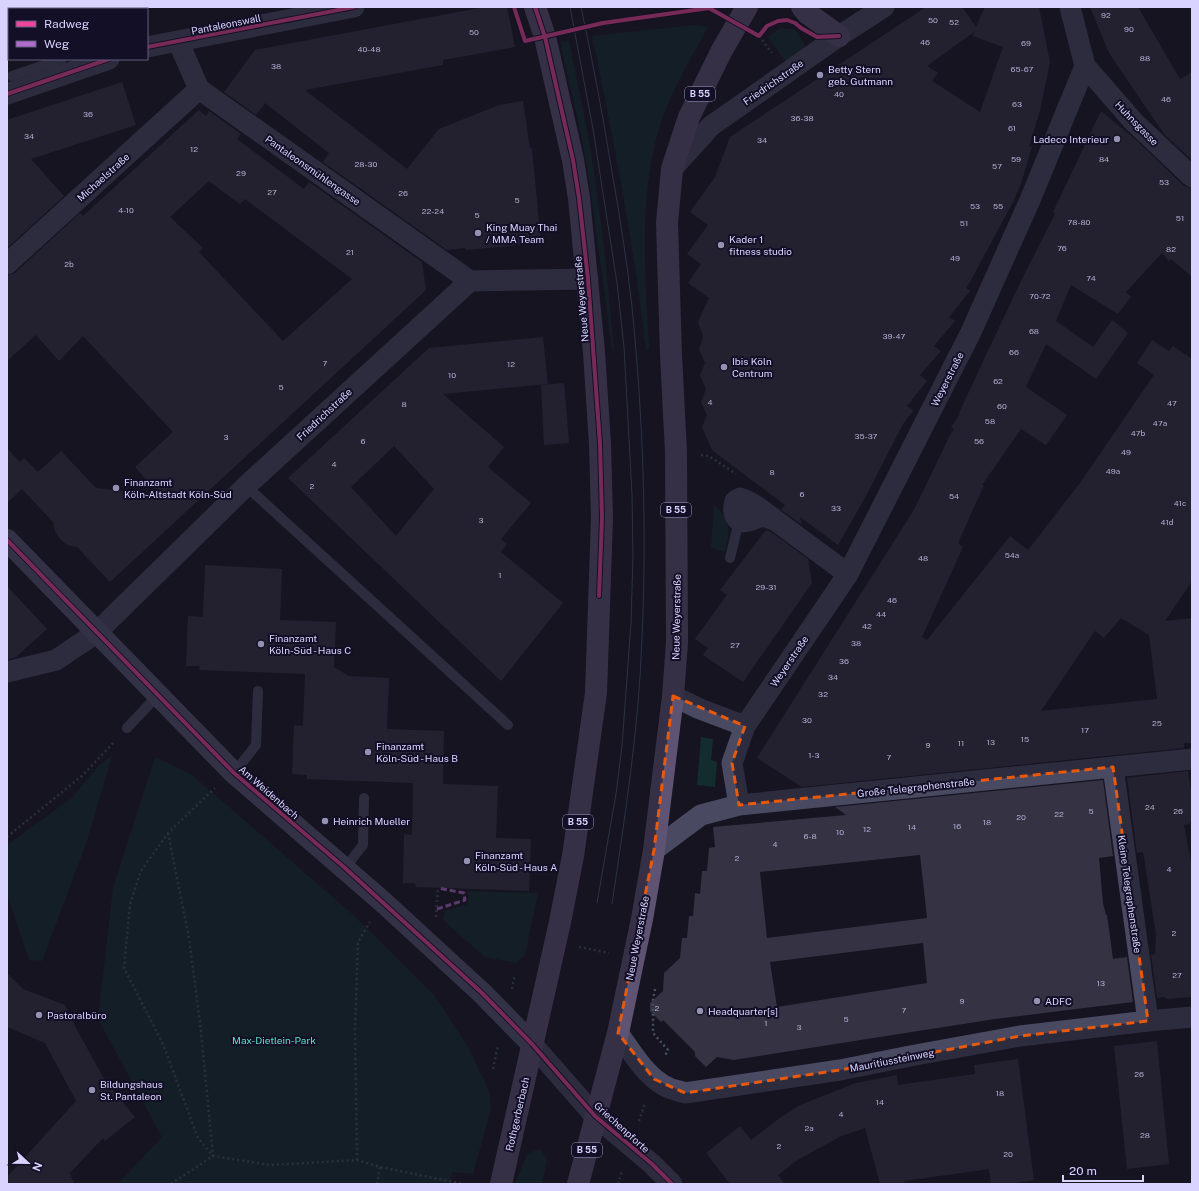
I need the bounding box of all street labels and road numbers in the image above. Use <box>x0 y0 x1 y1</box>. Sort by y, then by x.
street label: Pantaleonswall <box>190 11 262 37</box>
street label: Friedrichstraße <box>740 56 806 107</box>
road number: B 55 <box>685 87 715 101</box>
street label: Huhnsgasse <box>1113 98 1161 148</box>
street label: Pantaleonsmühlengasse <box>263 133 363 208</box>
street label: Michaelstraße <box>74 150 132 204</box>
street label: Neue Weyerstraße <box>571 255 591 342</box>
street label: Weyerstraße <box>928 350 966 408</box>
street label: Friedrichstraße <box>294 385 354 443</box>
road number: B 55 <box>661 503 691 517</box>
street label: Neue Weyerstraße <box>669 574 683 660</box>
street label: Weyerstraße <box>767 633 811 689</box>
street label: Am Weidenbach <box>237 763 301 821</box>
street label: Große Telegraphenstraße <box>857 775 976 799</box>
road number: B 55 <box>563 815 593 829</box>
street label: Kleine Telegraphenstraße <box>1116 834 1144 954</box>
street label: Neue Weyerstraße <box>623 894 651 981</box>
street label: Mauritiussteinweg <box>849 1046 935 1074</box>
street label: Rothgerberbach <box>503 1076 531 1152</box>
street label: Griechenpforte <box>592 1099 652 1155</box>
road number: B 55 <box>572 1143 602 1157</box>

